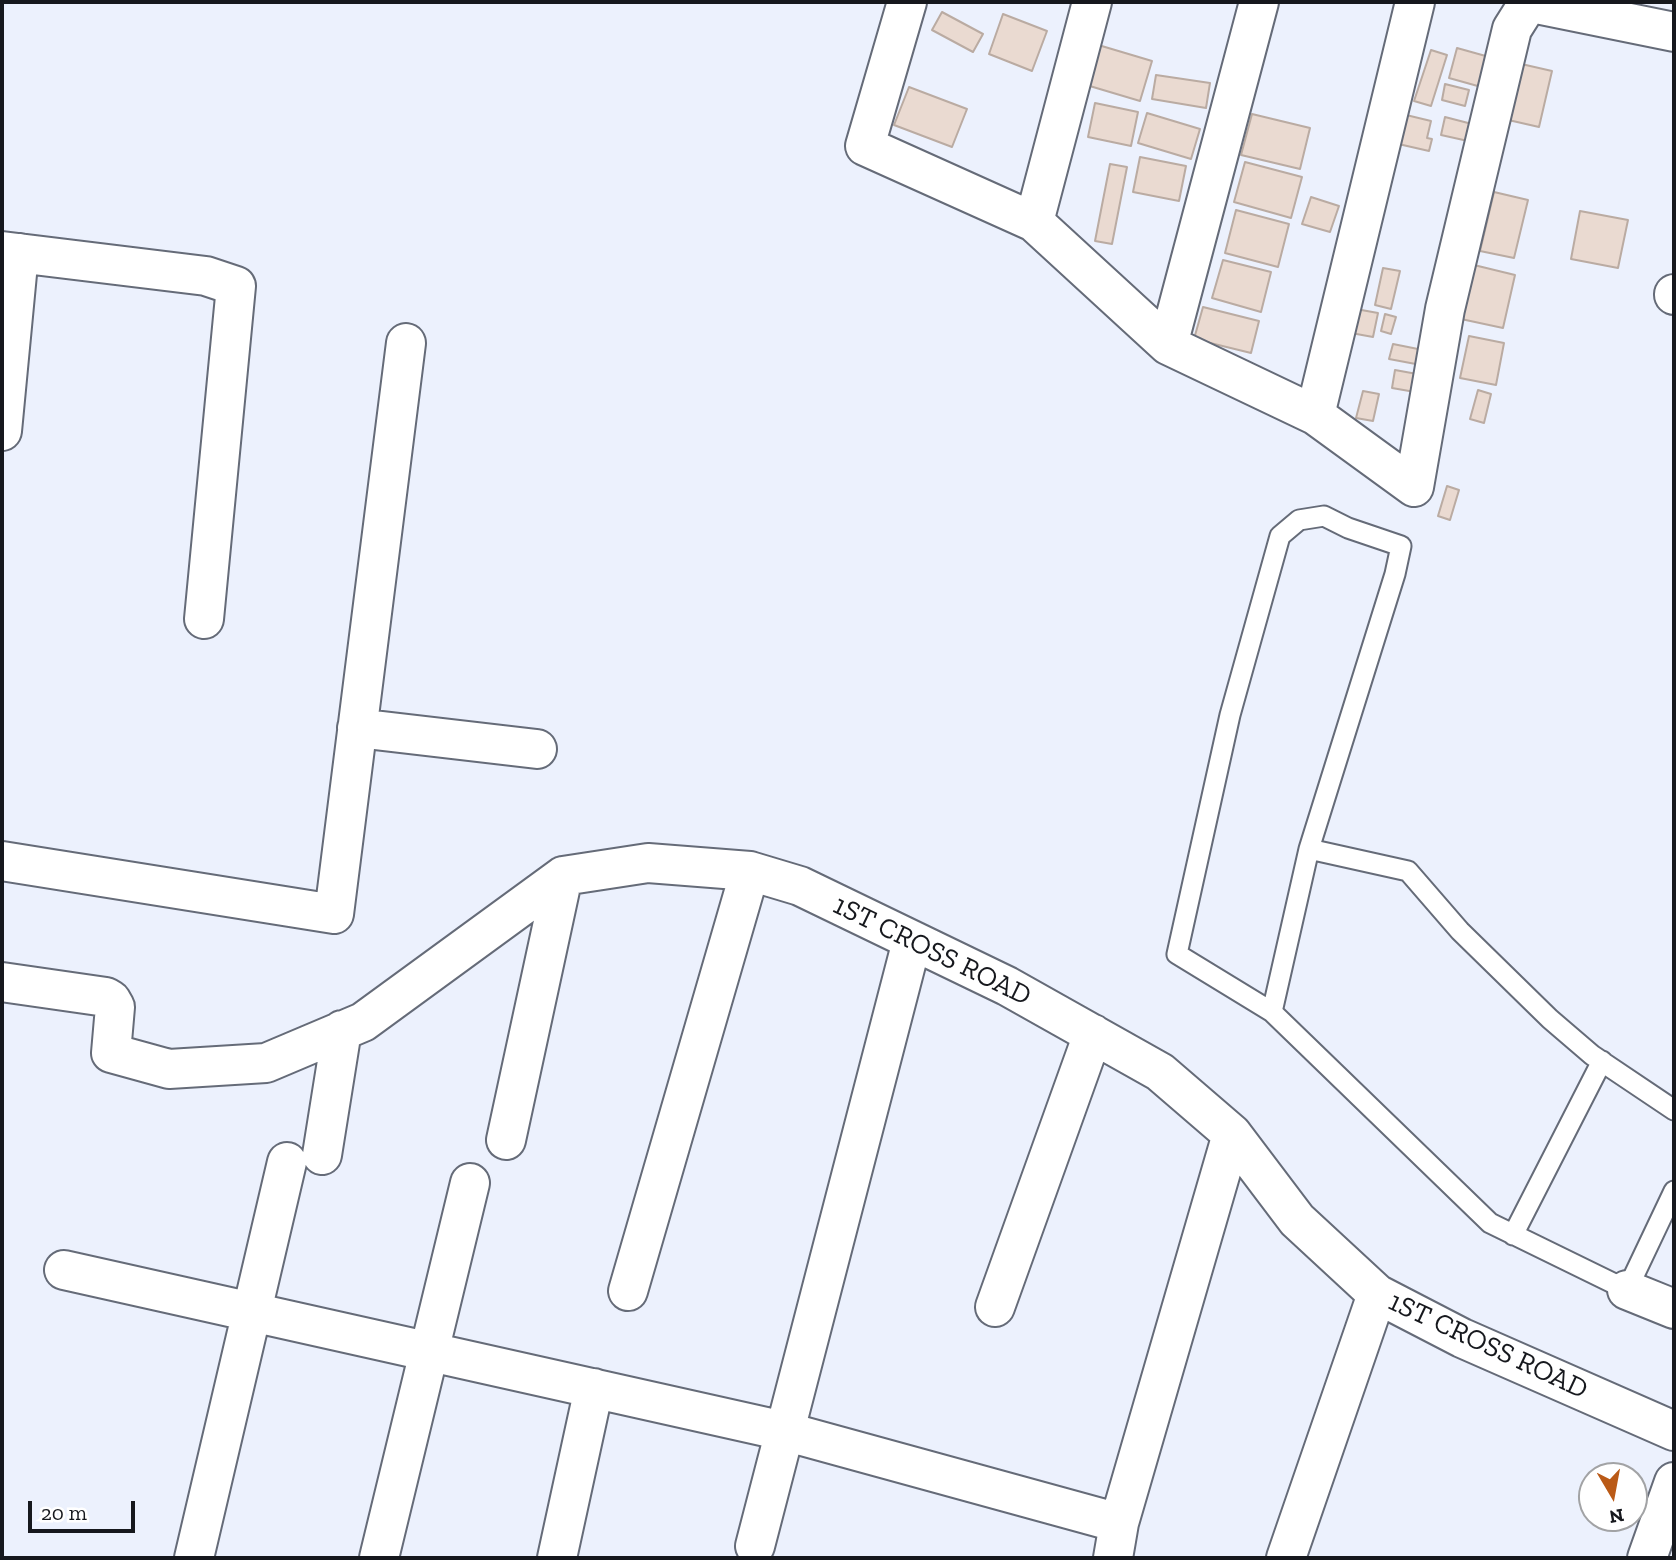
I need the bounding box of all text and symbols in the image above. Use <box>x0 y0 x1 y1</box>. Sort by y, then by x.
street label: 1ST CROSS ROAD <box>828 889 1036 1013</box>
street label: 1ST CROSS ROAD <box>1383 1285 1593 1407</box>
north arrow <box>1578 1462 1648 1532</box>
scale bar <box>32 1486 138 1530</box>
text: 20 m <box>41 1500 87 1525</box>
text: N <box>1607 1504 1626 1529</box>

